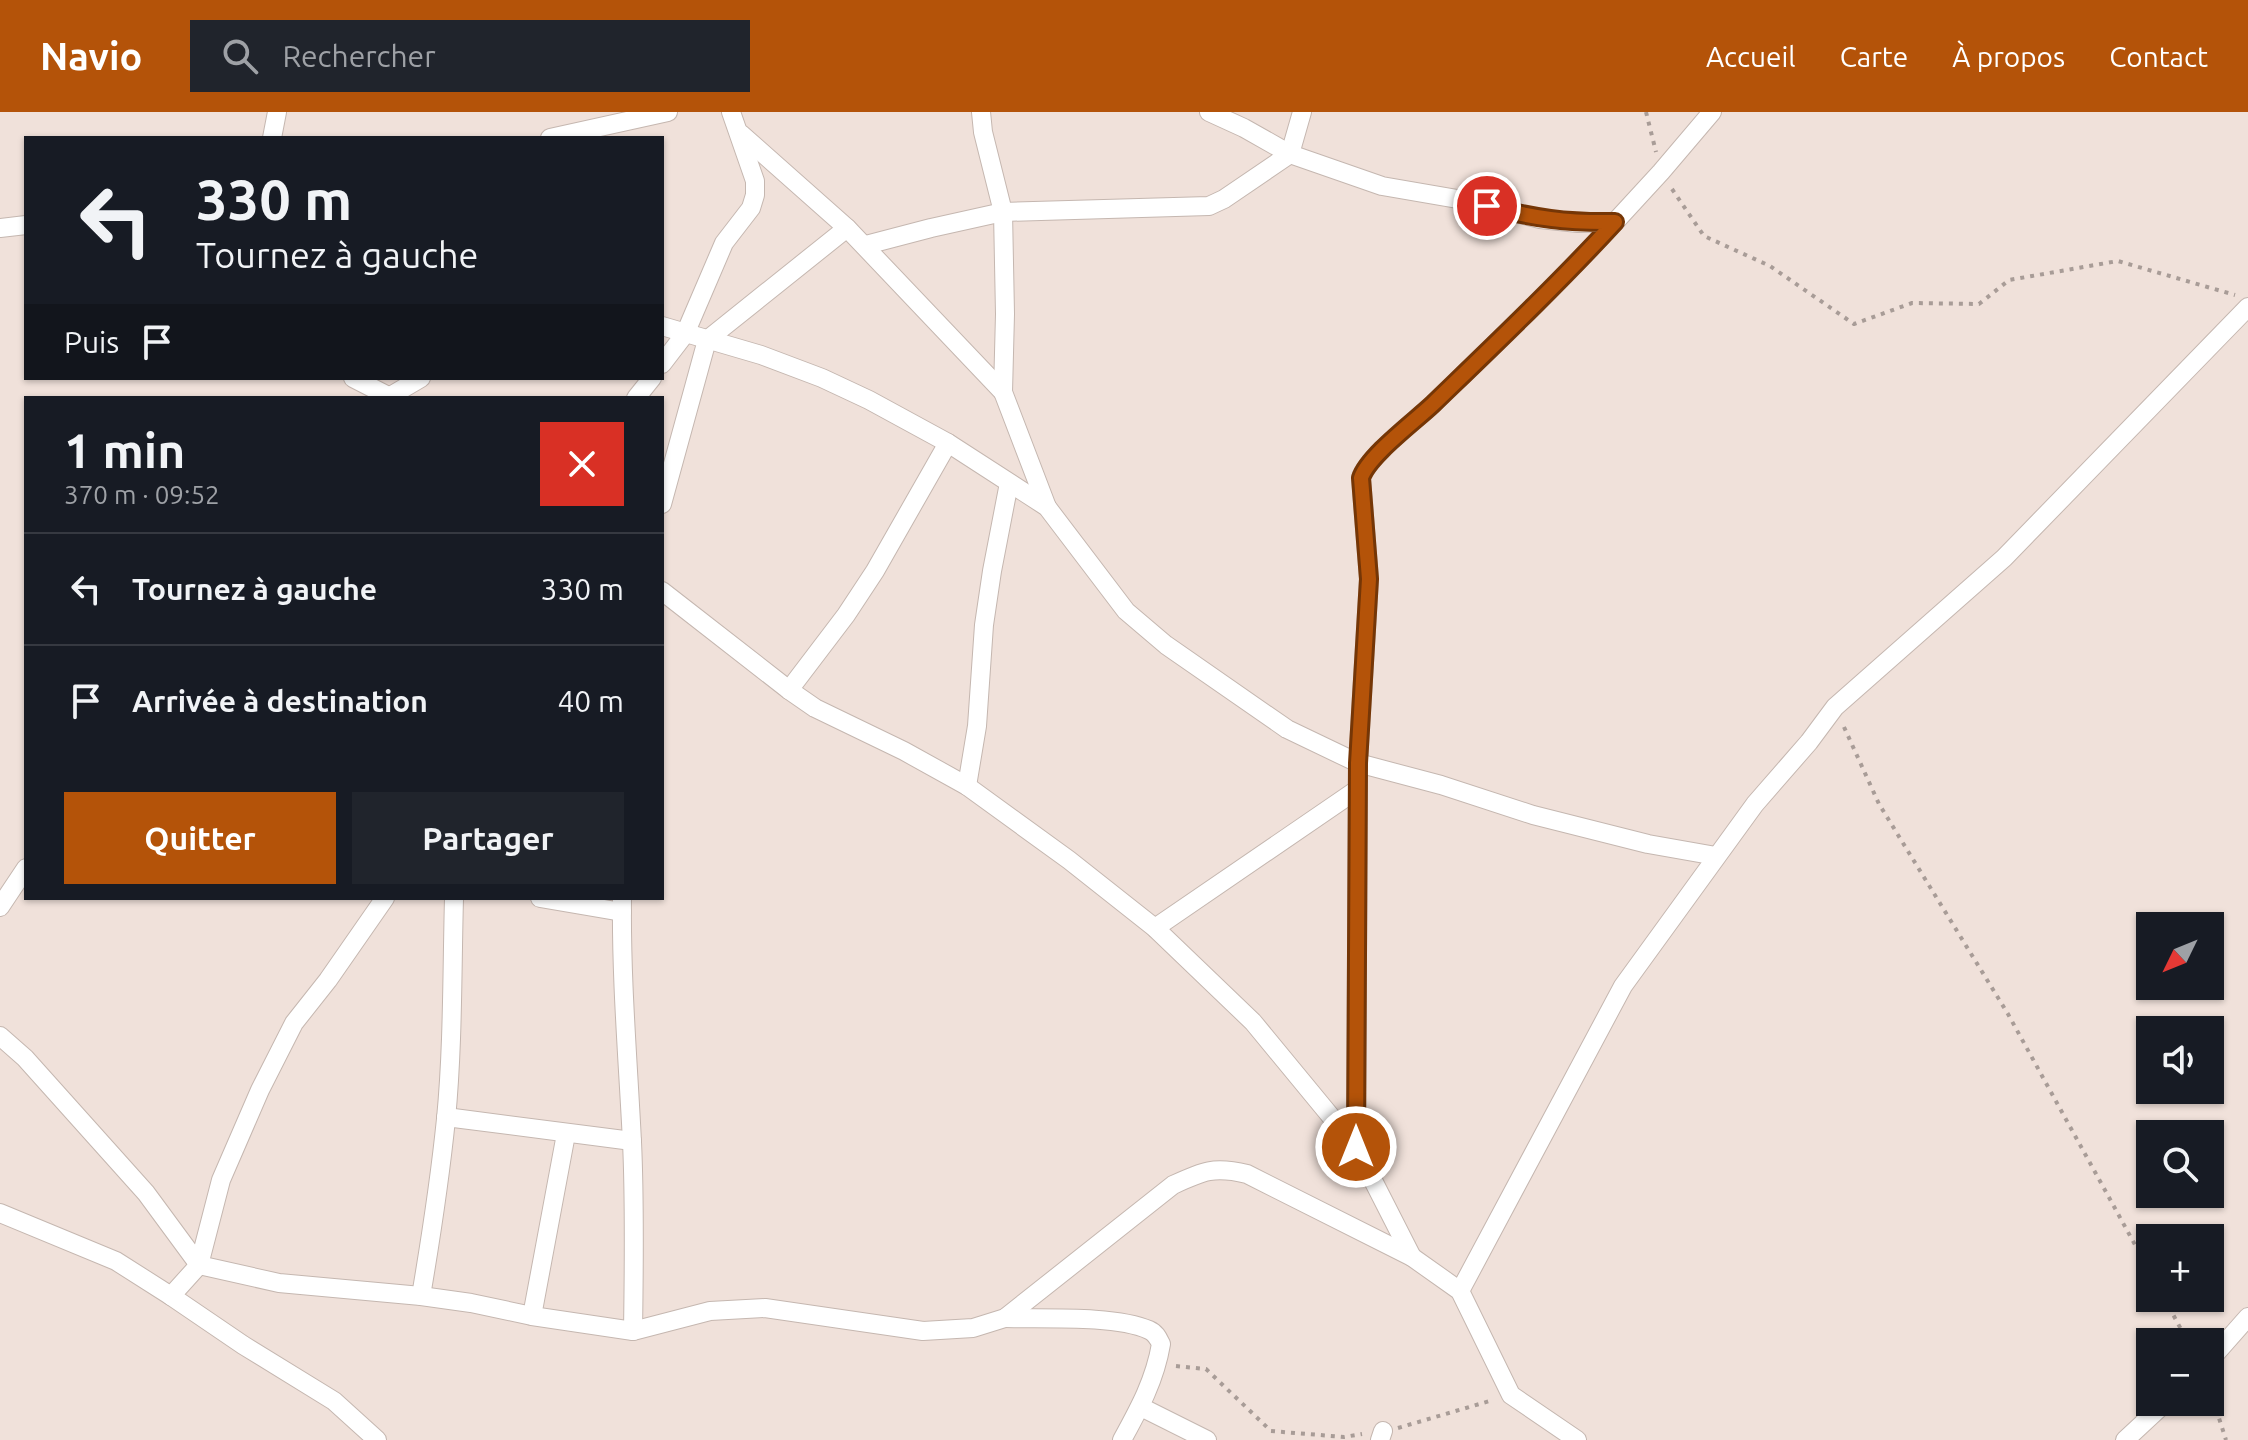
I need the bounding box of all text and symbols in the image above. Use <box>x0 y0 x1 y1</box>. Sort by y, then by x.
search box <box>190 20 750 92</box>
icon: search <box>218 34 262 78</box>
text: Navio <box>40 35 142 77</box>
text: Rechercher <box>282 39 436 73</box>
text: Accueil <box>1706 41 1796 72</box>
text: Carte <box>1840 41 1908 72</box>
text: À propos <box>1952 41 2065 72</box>
text: Contact <box>2109 41 2208 72</box>
icon: left <box>64 168 168 272</box>
text: 330 m <box>196 168 352 231</box>
pin <box>1453 172 1521 240</box>
icon: arrive <box>1465 184 1509 228</box>
text: Tournez à gauche <box>196 234 478 275</box>
icon: arrive <box>135 320 179 364</box>
text: Puis <box>64 325 119 359</box>
button: close <box>540 422 624 506</box>
text: 1 min <box>64 423 185 477</box>
text: 370 m · 09:52 <box>64 480 220 509</box>
icon: left <box>64 567 108 611</box>
text: Tournez à gauche <box>132 572 377 606</box>
text: 330 m <box>540 572 624 606</box>
icon: arrive <box>64 679 108 723</box>
text: Arrivée à destination <box>132 684 428 718</box>
text: 40 m <box>557 684 624 718</box>
button: Quitter <box>64 792 336 884</box>
button: Partager <box>352 792 624 884</box>
north arrow <box>2136 912 2224 1000</box>
map controls <box>2136 912 2224 1416</box>
button: sound <box>2136 1016 2224 1104</box>
position arrow <box>1314 1105 1398 1189</box>
button: search <box>2136 1120 2224 1208</box>
button: + <box>2136 1224 2224 1312</box>
button: − <box>2136 1328 2224 1416</box>

